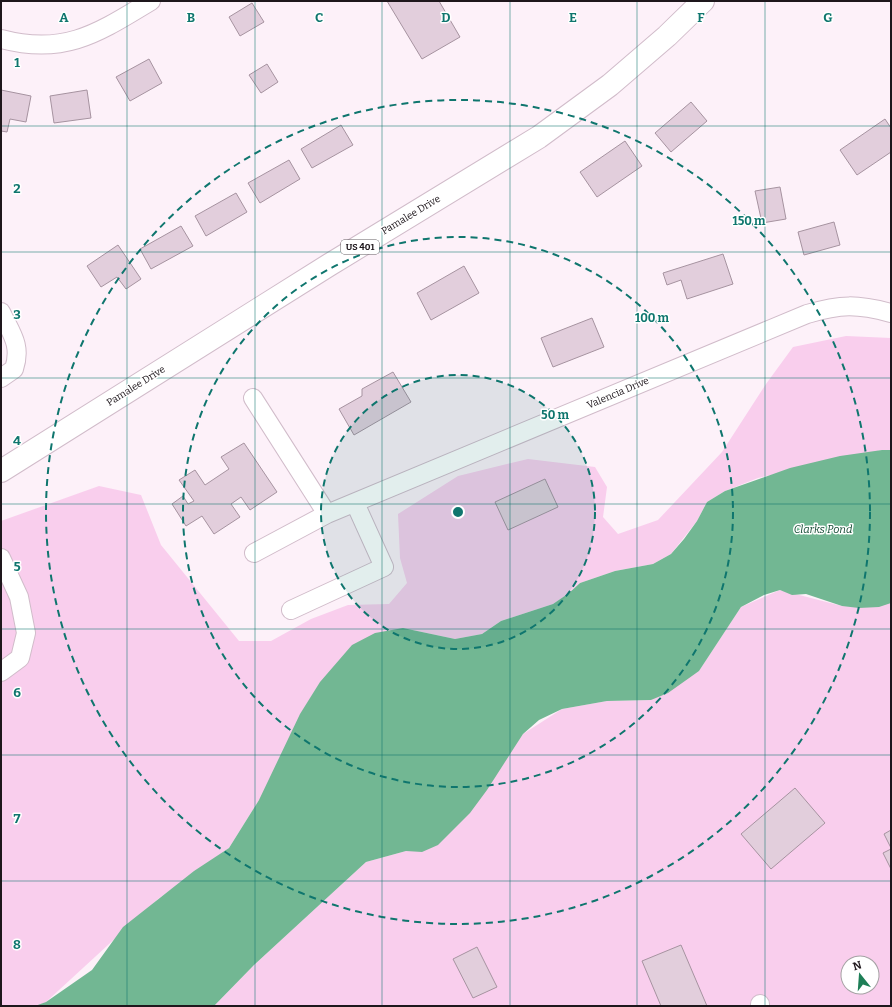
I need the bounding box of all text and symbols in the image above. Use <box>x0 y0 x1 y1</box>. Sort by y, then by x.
text: A <box>59 10 69 25</box>
text: B <box>187 10 195 25</box>
text: C <box>315 10 323 25</box>
text: D <box>441 10 451 25</box>
text: E <box>569 10 577 25</box>
text: F <box>697 10 705 25</box>
text: G <box>823 10 833 25</box>
text: 1 <box>14 55 20 70</box>
text: 2 <box>13 181 21 196</box>
street label: Pamalee Drive <box>379 193 443 237</box>
text: 150 m <box>733 214 766 228</box>
road number: US 401 <box>341 240 379 254</box>
text: 3 <box>13 307 21 322</box>
text: 100 m <box>635 311 670 325</box>
street label: Pamalee Drive <box>105 363 167 409</box>
street label: Valencia Drive <box>585 375 651 411</box>
text: 50 m <box>541 408 569 422</box>
text: 4 <box>13 433 21 448</box>
centre of rings <box>451 505 465 519</box>
water label: Clarks Pond <box>794 523 853 536</box>
text: 5 <box>13 559 21 574</box>
text: 6 <box>13 685 21 700</box>
text: 7 <box>14 811 21 826</box>
text: 8 <box>13 937 21 952</box>
north arrow <box>840 955 880 995</box>
text: N <box>851 958 864 973</box>

